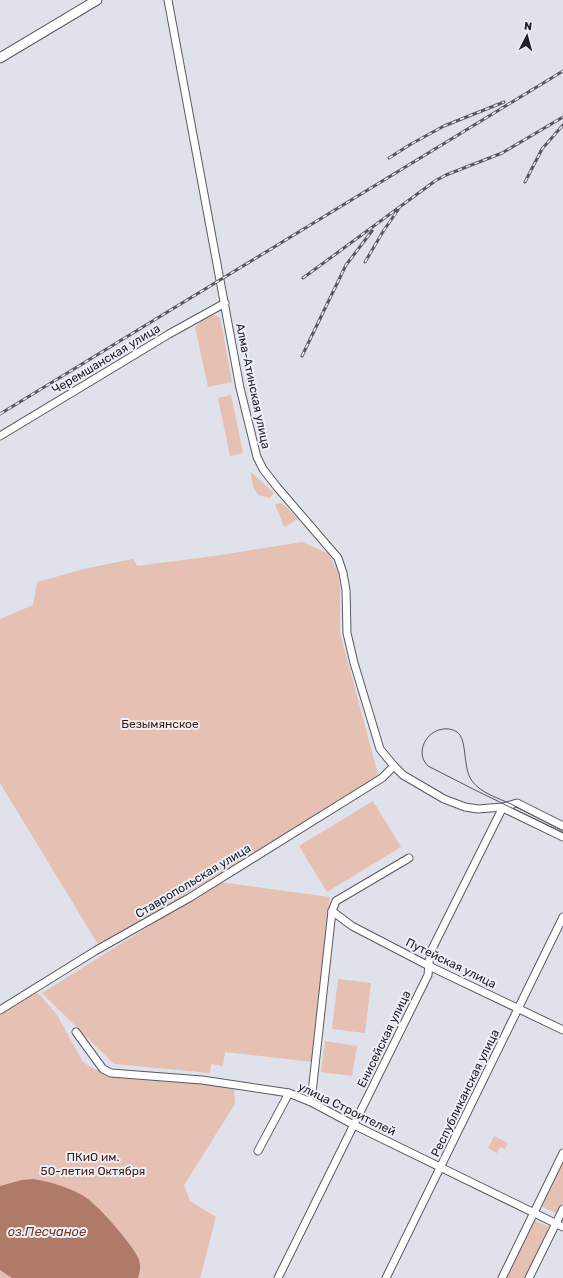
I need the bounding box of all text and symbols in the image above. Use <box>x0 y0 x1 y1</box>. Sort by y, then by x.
north arrow <box>507 16 547 56</box>
text: N <box>523 20 533 33</box>
street label: Черемшанская улица <box>49 321 163 397</box>
street label: Алма-Атинская улица <box>233 322 273 450</box>
park label: Безымянское <box>121 717 199 731</box>
street label: Ставропольская улица <box>133 841 253 921</box>
street label: Путейская улица <box>403 935 499 991</box>
street label: Енисейская улица <box>354 988 414 1090</box>
street label: Республиканская улица <box>428 1027 502 1159</box>
street label: улица Строителей <box>296 1079 398 1139</box>
park label: ПКиО им. 50-летия Октября <box>41 1150 145 1178</box>
water label: оз.Песчаное <box>8 1224 86 1239</box>

